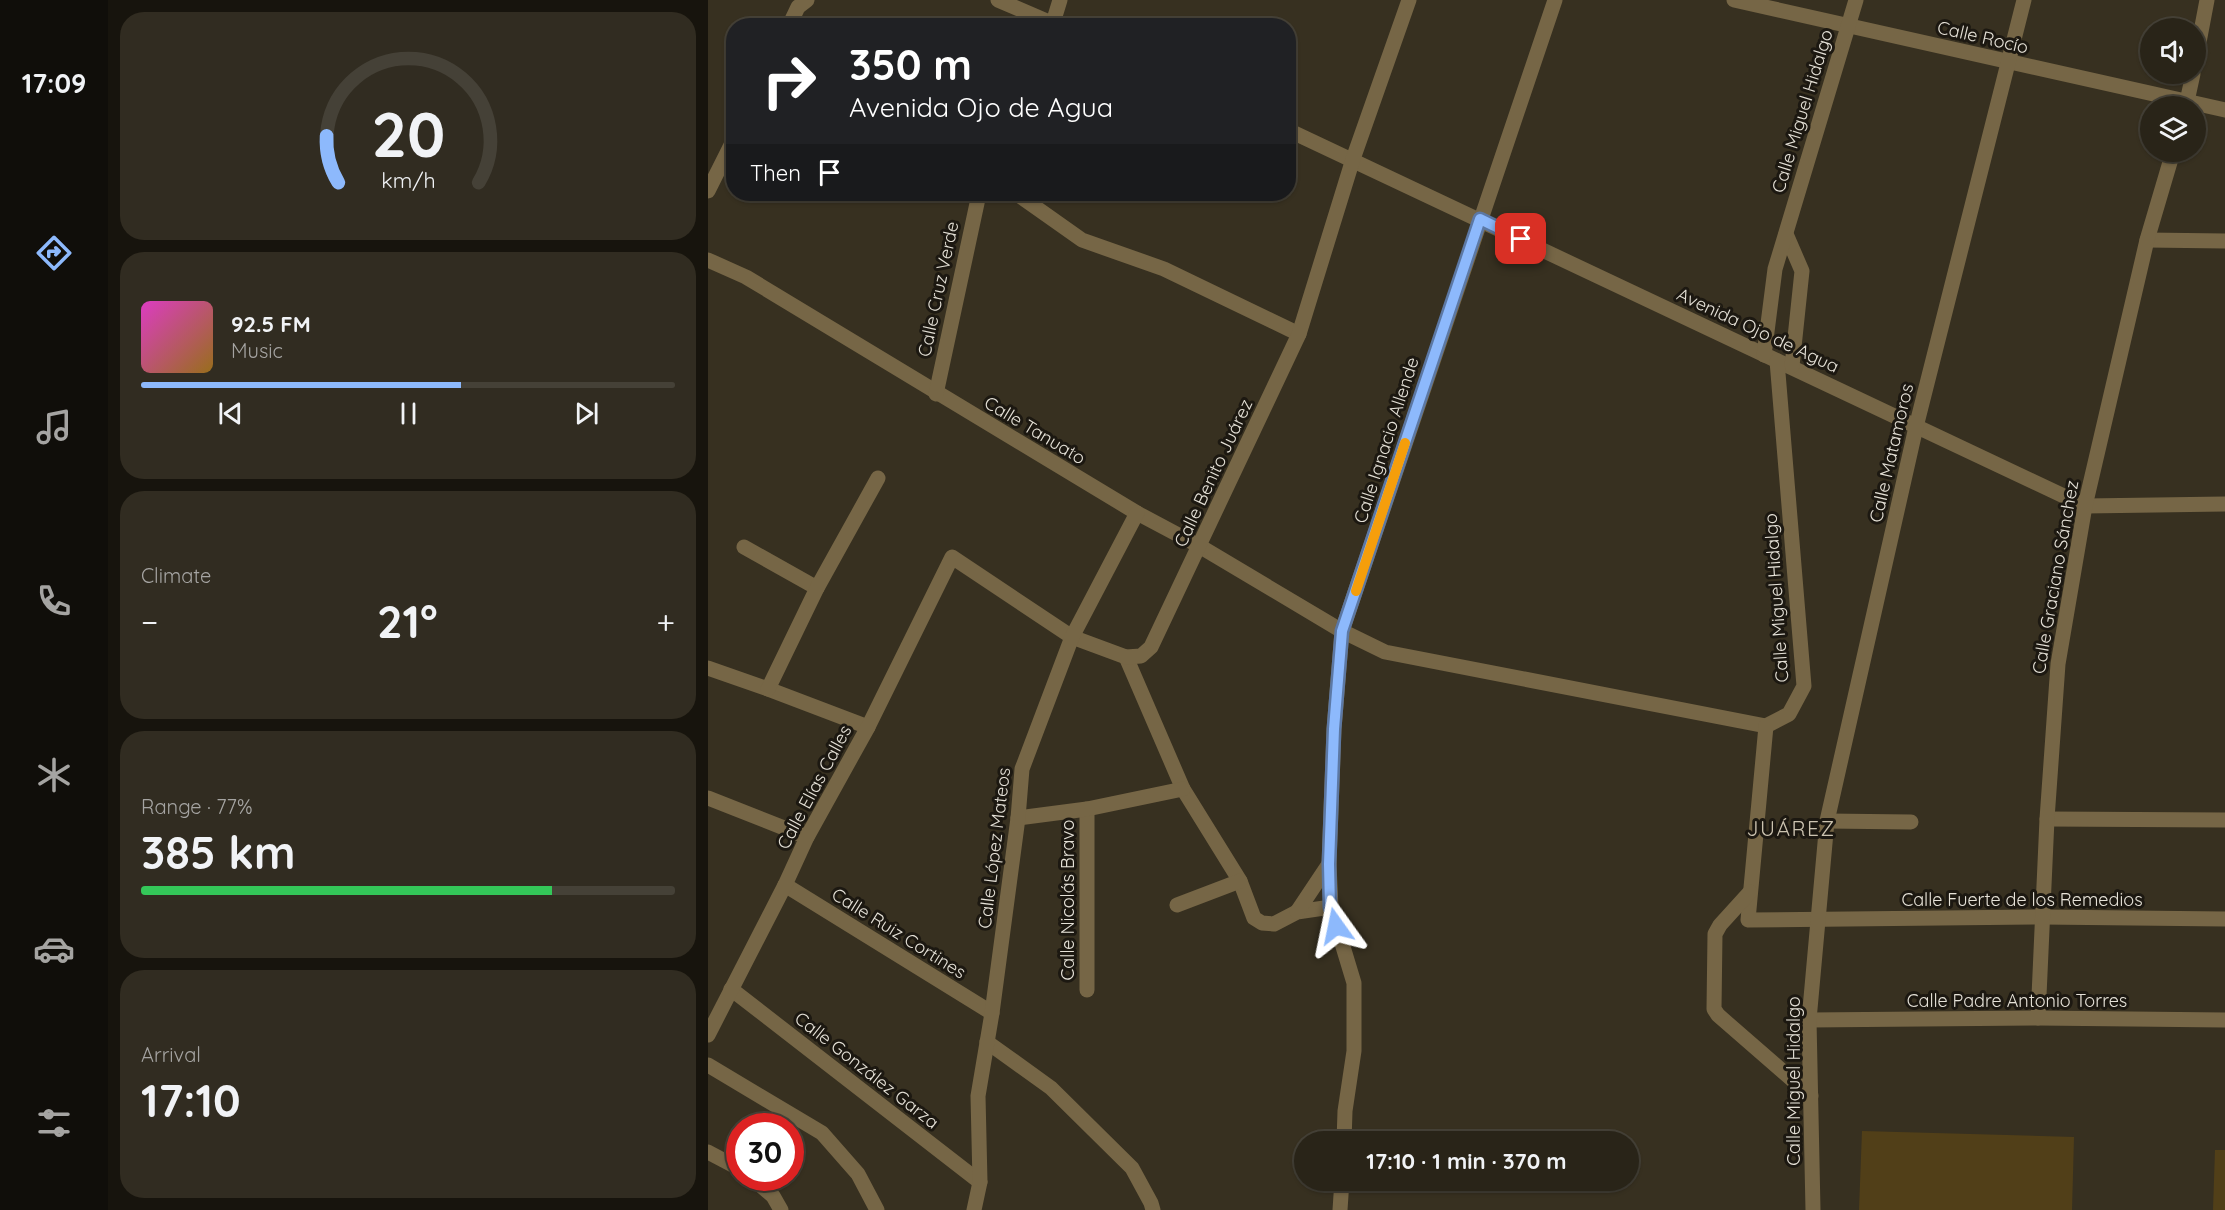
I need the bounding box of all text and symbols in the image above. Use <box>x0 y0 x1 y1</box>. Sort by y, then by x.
street label: Calle Rocío <box>1935 15 2031 59</box>
map controls <box>2140 18 2206 162</box>
button: sound <box>2140 18 2206 84</box>
street label: Calle Miguel Hidalgo <box>1766 27 1838 195</box>
text: 350 m <box>849 38 972 91</box>
icon: right <box>750 42 828 120</box>
text: 17:09 <box>22 66 86 100</box>
text: Avenida Ojo de Agua <box>849 90 1113 124</box>
text: 20 <box>371 95 445 173</box>
button: layers <box>2140 96 2206 162</box>
icon: arrive <box>813 156 846 189</box>
text: Then <box>750 159 801 187</box>
text: km/h <box>381 167 435 193</box>
pin <box>1495 213 1546 264</box>
street label: Calle Cruz Verde <box>912 219 964 359</box>
icon: arrive <box>1504 222 1537 255</box>
icon: directions <box>33 232 75 274</box>
street label: Avenida Ojo de Agua <box>1673 282 1843 378</box>
text: 92.5 FM <box>231 310 311 338</box>
text: Music <box>231 338 283 363</box>
street label: Calle Ignacio Allende <box>1348 354 1424 526</box>
street label: Calle Matamoros <box>1864 381 1918 525</box>
street label: Calle Tanuato <box>980 391 1090 469</box>
street label: Calle Benito Juárez <box>1169 395 1257 551</box>
icon: previous <box>214 397 247 430</box>
icon: pause <box>392 397 425 430</box>
icon: next <box>570 397 603 430</box>
icon: music <box>33 406 75 448</box>
street label: Calle Graciano Sánchez <box>2027 478 2083 676</box>
street label: Calle Miguel Hidalgo <box>1759 513 1793 683</box>
text: Climate <box>141 563 211 588</box>
icon: phone <box>33 580 75 622</box>
text: 21° <box>377 593 438 649</box>
text: − <box>141 601 158 642</box>
text: + <box>656 601 675 642</box>
street label: Calle Elías Calles <box>772 721 856 853</box>
icon: climate <box>33 754 75 796</box>
street label: Calle López Mateos <box>973 766 1015 930</box>
text: Range · 77% <box>141 794 252 819</box>
district label: JUÁREZ <box>1746 815 1836 841</box>
street label: Calle Nicolás Bravo <box>1056 820 1079 980</box>
text: 385 km <box>141 824 295 880</box>
street label: Calle Ruiz Cortines <box>828 882 970 984</box>
street label: Calle Fuerte de los Remedios <box>1901 888 2143 911</box>
position arrow <box>1304 894 1368 958</box>
icon: car <box>33 928 75 970</box>
street label: Calle Padre Antonio Torres <box>1907 989 2127 1012</box>
street label: Calle Miguel Hidalgo <box>1782 996 1805 1166</box>
street label: Calle González Garza <box>790 1006 944 1134</box>
text: Arrival <box>141 1042 201 1067</box>
text: 17:10 <box>141 1072 241 1128</box>
icon: filters <box>33 1102 75 1144</box>
speed limit sign: 30 <box>726 1113 804 1191</box>
text: 17:10 · 1 min · 370 m <box>1366 1147 1567 1175</box>

